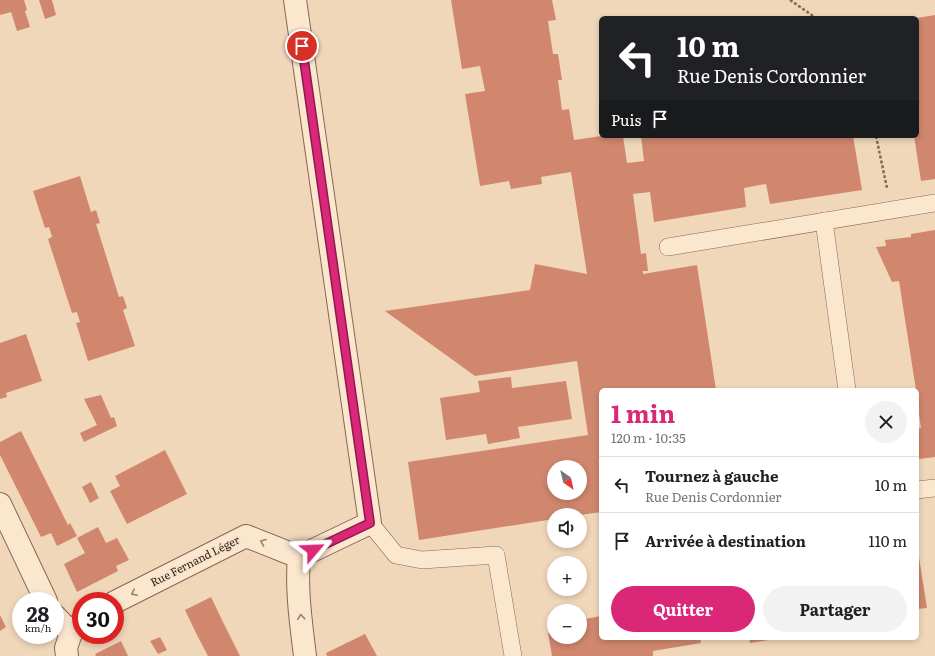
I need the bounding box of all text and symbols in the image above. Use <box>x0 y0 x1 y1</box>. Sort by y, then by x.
text: 10 m <box>677 24 739 66</box>
pin <box>285 29 319 63</box>
icon: left <box>611 32 663 84</box>
icon: arrive <box>291 35 313 57</box>
text: Rue Denis Cordonnier <box>677 62 866 89</box>
text: Puis <box>611 108 641 131</box>
icon: arrive <box>649 108 671 130</box>
text: 1 min <box>611 395 675 430</box>
button: close <box>865 401 907 443</box>
text: 120 m · 10:35 <box>611 428 686 447</box>
north arrow <box>547 460 587 500</box>
map controls <box>547 460 587 644</box>
text: Tournez à gauche <box>645 464 778 487</box>
text: 10 m <box>875 473 907 496</box>
icon: left <box>611 474 633 496</box>
text: Rue Denis Cordonnier <box>645 487 782 506</box>
button: sound <box>547 508 587 548</box>
position arrow <box>292 529 334 571</box>
text: Arrivée à destination <box>645 529 806 552</box>
text: 110 m <box>869 529 907 552</box>
street label: Rue Fernand Léger <box>147 530 243 590</box>
icon: arrive <box>611 530 633 552</box>
one-way arrow <box>260 539 267 547</box>
button: + <box>547 556 587 596</box>
button: Quitter <box>611 586 755 632</box>
button: Partager <box>763 586 907 632</box>
one-way arrow <box>131 588 138 595</box>
speed limit sign: 30 <box>72 592 124 644</box>
text: 28 <box>27 598 49 628</box>
button: − <box>547 604 587 644</box>
one-way arrow <box>296 614 305 620</box>
text: km/h <box>25 620 51 635</box>

